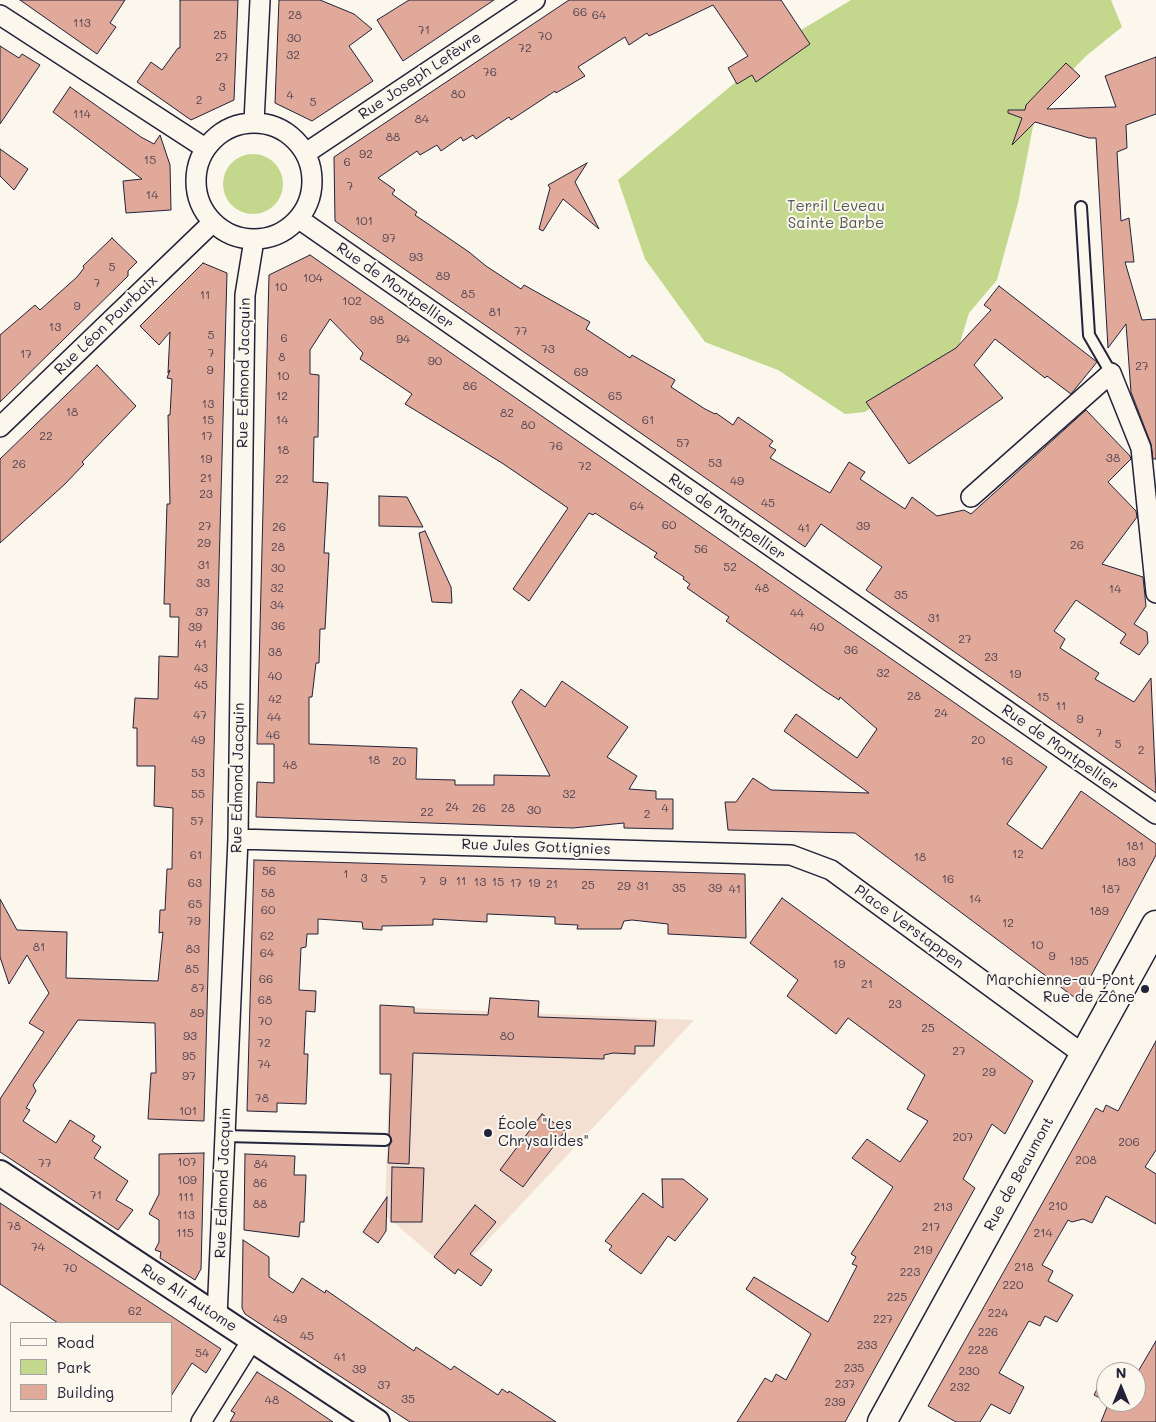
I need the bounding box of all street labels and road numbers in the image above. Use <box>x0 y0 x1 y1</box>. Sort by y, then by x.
street label: Rue Joseph Lefèvre <box>355 28 485 124</box>
street label: Rue de Montpellier <box>333 239 457 333</box>
street label: Rue Léon Pourbaix <box>51 271 161 379</box>
street label: Rue Edmond Jacquin <box>234 298 254 448</box>
street label: Rue de Montpellier <box>665 470 789 564</box>
street label: Rue de Montpellier <box>998 701 1122 795</box>
street label: Rue Edmond Jacquin <box>228 703 248 853</box>
street label: Rue Jules Gottignies <box>461 835 611 859</box>
street label: Place Verstappen <box>851 881 967 973</box>
street label: Rue Edmond Jacquin <box>211 1107 235 1259</box>
street label: Rue de Beaumont <box>980 1114 1058 1234</box>
street label: Rue Ali Autome <box>138 1260 240 1336</box>

